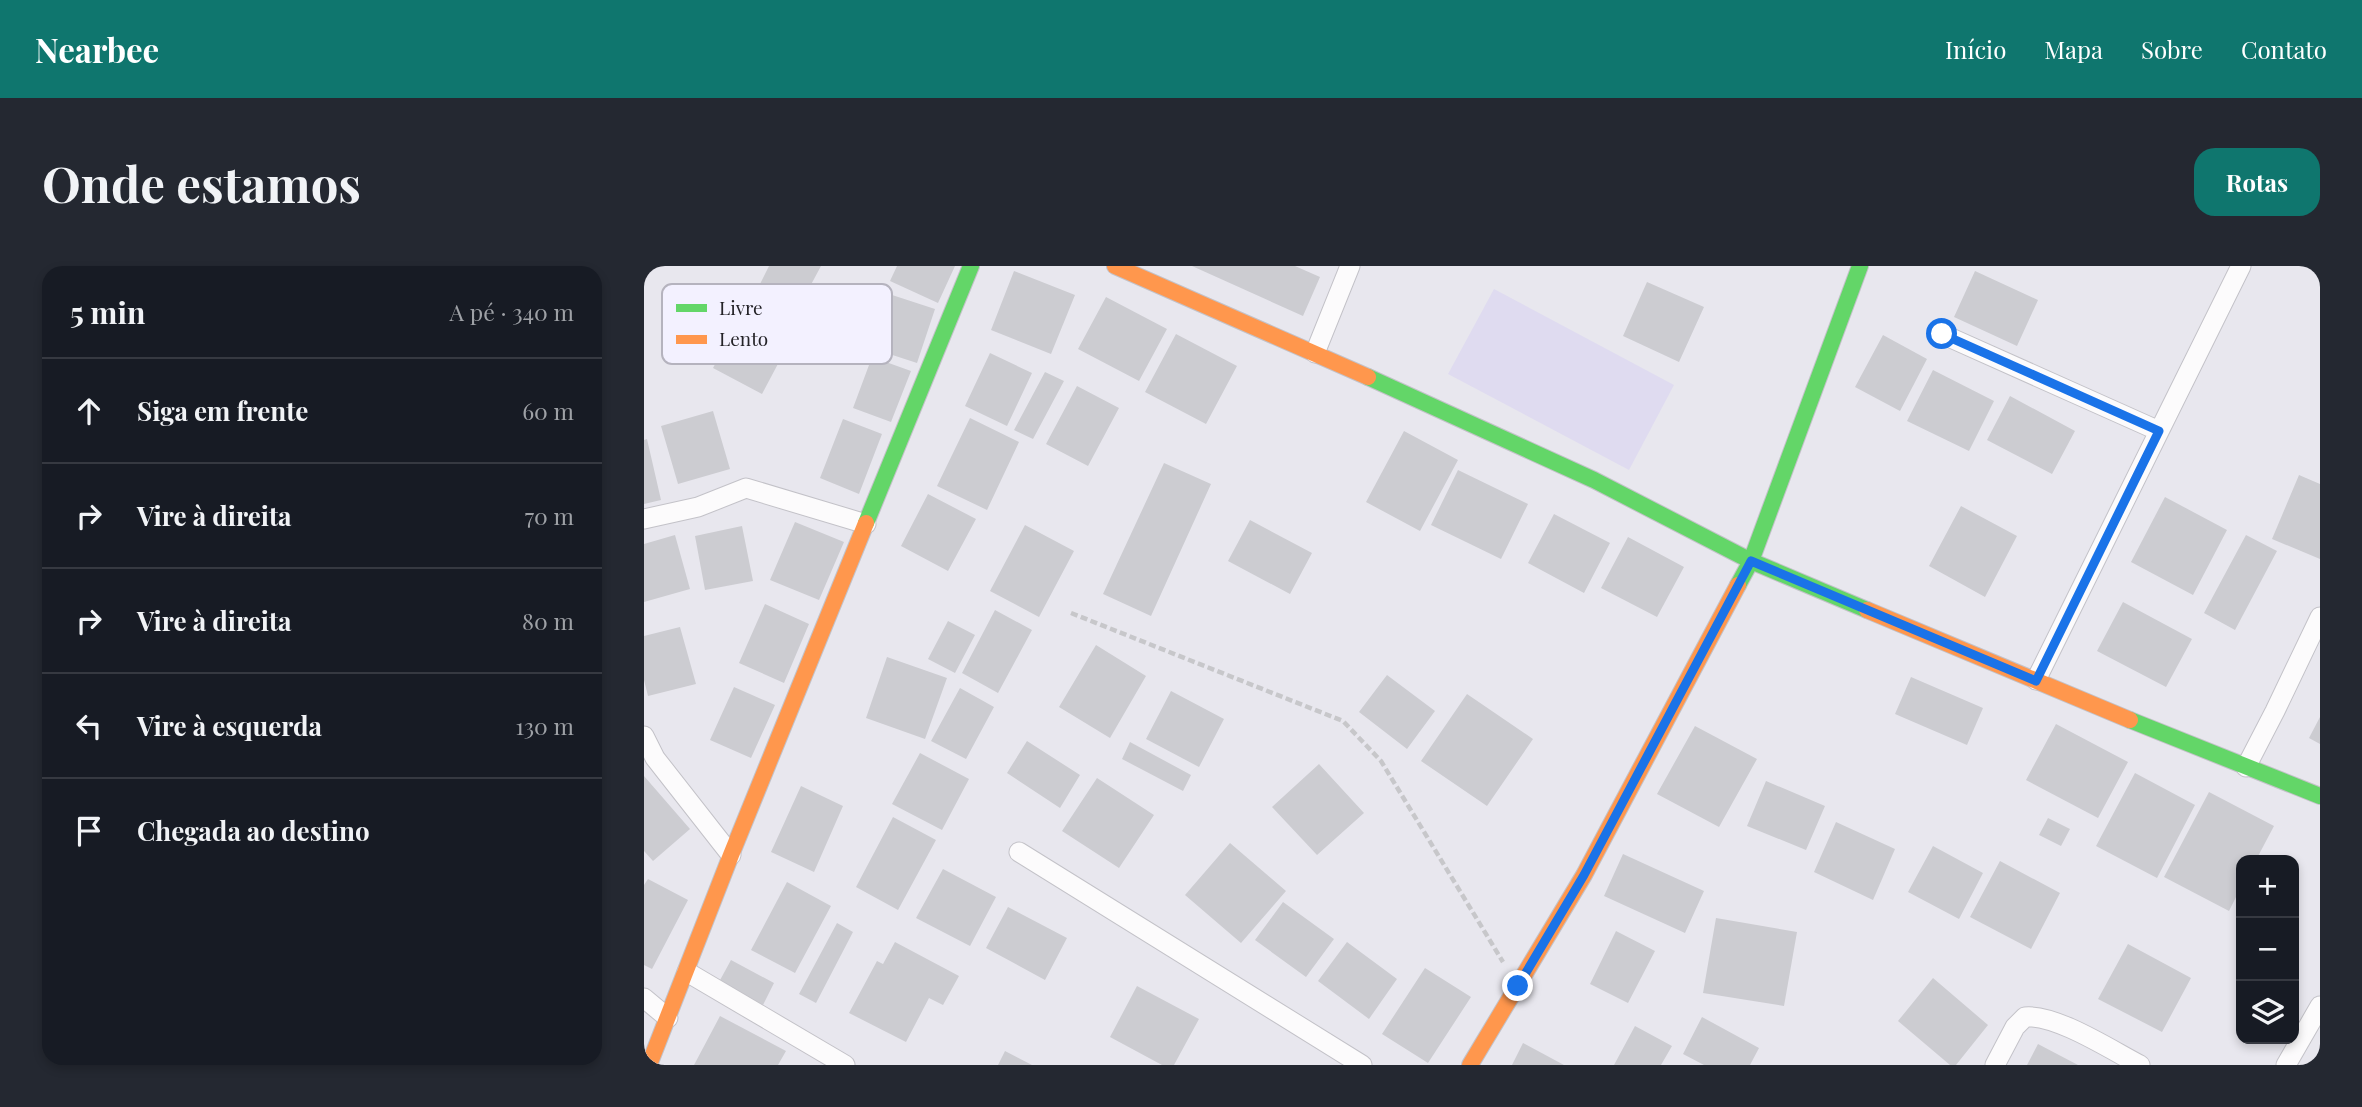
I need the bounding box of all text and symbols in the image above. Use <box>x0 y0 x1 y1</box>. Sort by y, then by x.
text: Nearbee <box>35 27 159 71</box>
text: Início <box>1945 33 2006 65</box>
text: Mapa <box>2044 33 2103 65</box>
text: Sobre <box>2141 33 2203 65</box>
text: Contato <box>2241 33 2327 65</box>
button: Rotas <box>2194 148 2320 216</box>
text: Onde estamos <box>42 150 361 215</box>
legend <box>662 284 892 364</box>
text: 5 min <box>70 292 145 332</box>
text: Livre <box>719 294 763 320</box>
text: A pé · 340 m <box>450 296 574 327</box>
route start <box>1926 318 1957 349</box>
text: Lento <box>719 325 768 351</box>
icon: ahead <box>70 392 108 430</box>
text: Siga em frente <box>137 393 308 428</box>
text: 60 m <box>522 395 574 426</box>
icon: right <box>70 497 108 535</box>
text: Vire à direita <box>137 498 292 533</box>
text: 70 m <box>525 500 574 531</box>
icon: right <box>70 602 108 640</box>
text: Vire à direita <box>137 603 292 638</box>
text: 80 m <box>522 605 574 636</box>
icon: left <box>70 707 108 745</box>
text: Vire à esquerda <box>137 708 322 743</box>
text: 130 m <box>516 710 574 741</box>
icon: arrive <box>70 812 108 850</box>
text: Chegada ao destino <box>137 813 370 848</box>
map controls <box>2236 855 2299 1044</box>
button: + <box>2236 855 2299 918</box>
button: − <box>2236 918 2299 981</box>
route end <box>1502 970 1533 1001</box>
button: layers <box>2236 981 2299 1044</box>

